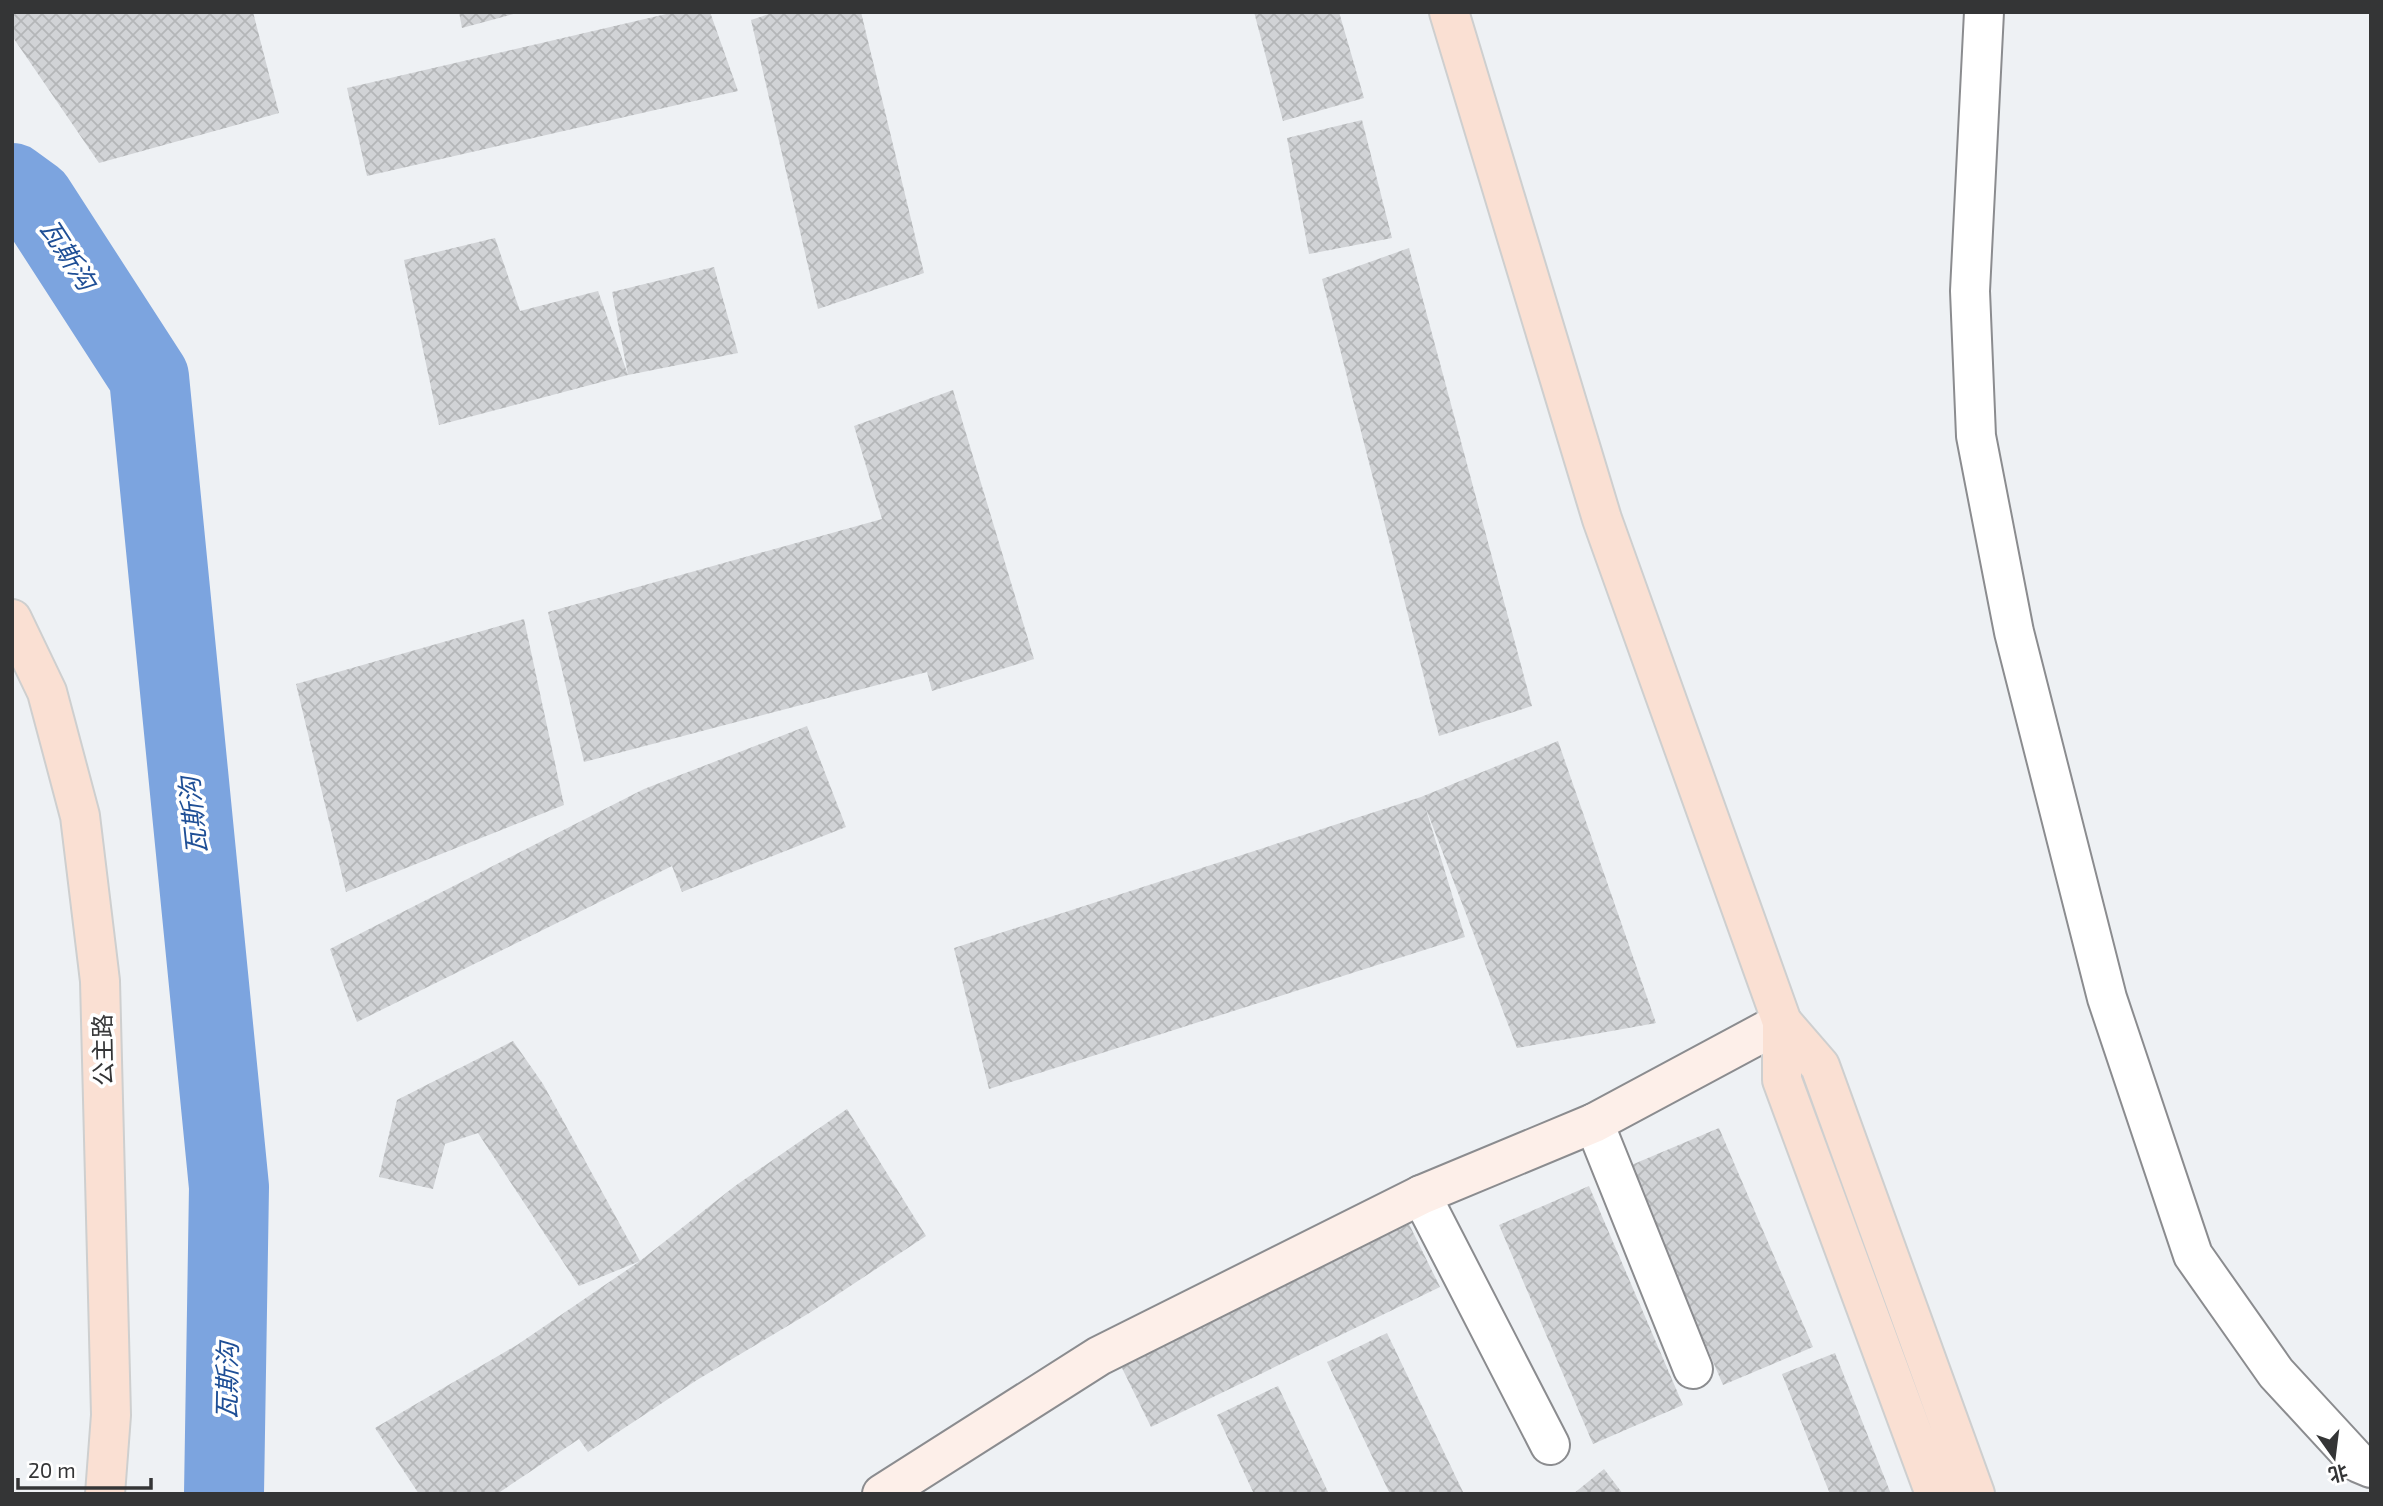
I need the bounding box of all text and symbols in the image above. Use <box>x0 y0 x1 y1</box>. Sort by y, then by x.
water label: 瓦斯沟 <box>35 213 105 298</box>
water label: 瓦斯沟 <box>172 773 211 856</box>
street label: 公主路 <box>87 1014 117 1086</box>
water label: 瓦斯沟 <box>210 1339 242 1420</box>
north arrow <box>2299 1422 2369 1492</box>
scale bar <box>18 1446 150 1490</box>
text: 20 m <box>28 1457 76 1482</box>
text: 北 <box>2326 1461 2350 1487</box>

